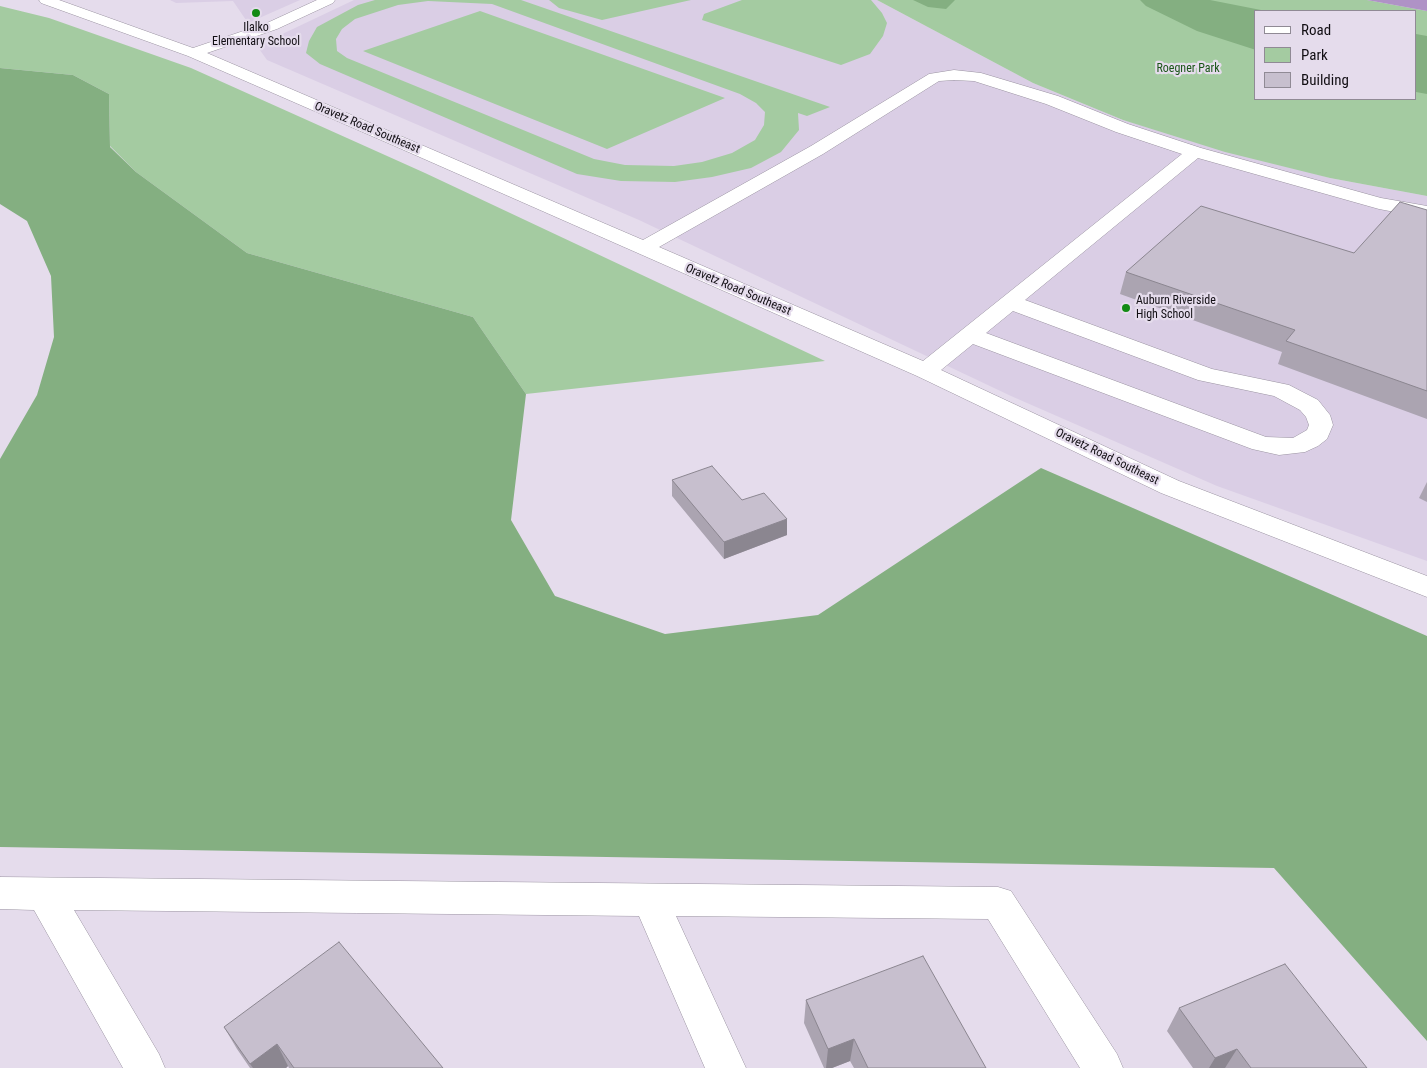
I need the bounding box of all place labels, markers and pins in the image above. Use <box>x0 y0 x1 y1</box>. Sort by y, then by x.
marker: Ilalko Elementary School <box>250 7 262 19</box>
place label: Ilalko Elementary School <box>212 21 300 49</box>
place label: Auburn Riverside High School <box>1136 294 1216 322</box>
marker: Auburn Riverside High School <box>1120 302 1132 314</box>

